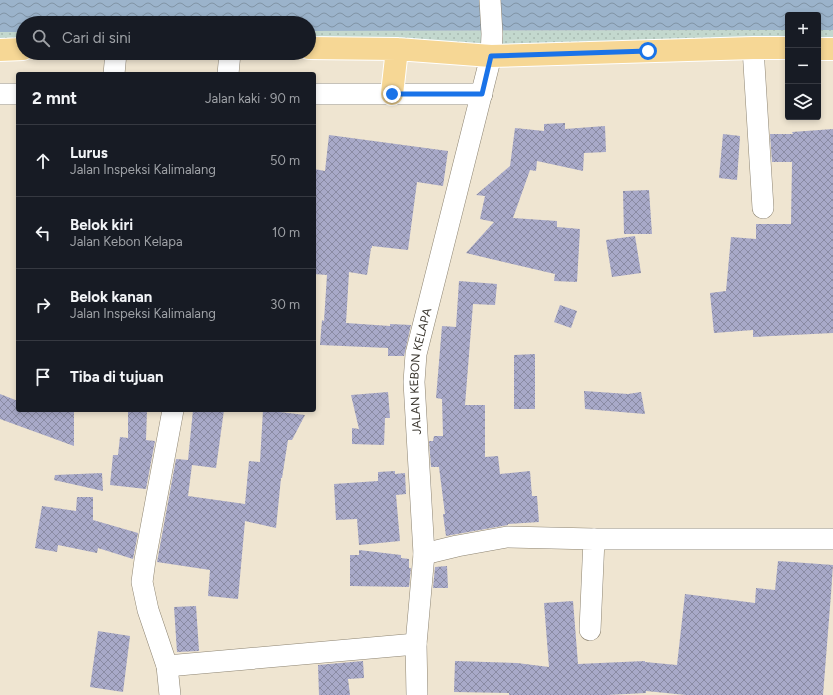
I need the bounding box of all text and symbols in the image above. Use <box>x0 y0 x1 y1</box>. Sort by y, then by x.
map controls <box>785 12 821 120</box>
button: + <box>785 12 821 48</box>
search box <box>16 16 316 60</box>
icon: search <box>30 27 52 49</box>
text: Cari di sini <box>62 29 131 47</box>
route start <box>639 42 657 60</box>
button: − <box>785 48 821 84</box>
button: layers <box>785 84 821 120</box>
route end <box>383 85 401 103</box>
text: 2 mnt <box>32 88 77 108</box>
text: Jalan kaki · 90 m <box>205 91 300 106</box>
text: Lurus <box>70 144 108 162</box>
icon: ahead <box>32 150 54 172</box>
text: 50 m <box>270 153 300 168</box>
text: Jalan Inspeksi Kalimalang <box>70 162 216 177</box>
text: Belok kiri <box>70 216 133 234</box>
icon: left <box>32 222 54 244</box>
text: 10 m <box>272 225 300 240</box>
text: Jalan Kebon Kelapa <box>70 234 183 249</box>
text: Belok kanan <box>70 288 152 306</box>
icon: right <box>32 294 54 316</box>
text: 30 m <box>270 297 300 312</box>
text: Jalan Inspeksi Kalimalang <box>70 306 216 321</box>
street label: JALAN KEBON KELAPA <box>407 306 434 435</box>
icon: arrive <box>32 366 54 388</box>
text: Tiba di tujuan <box>70 368 164 386</box>

